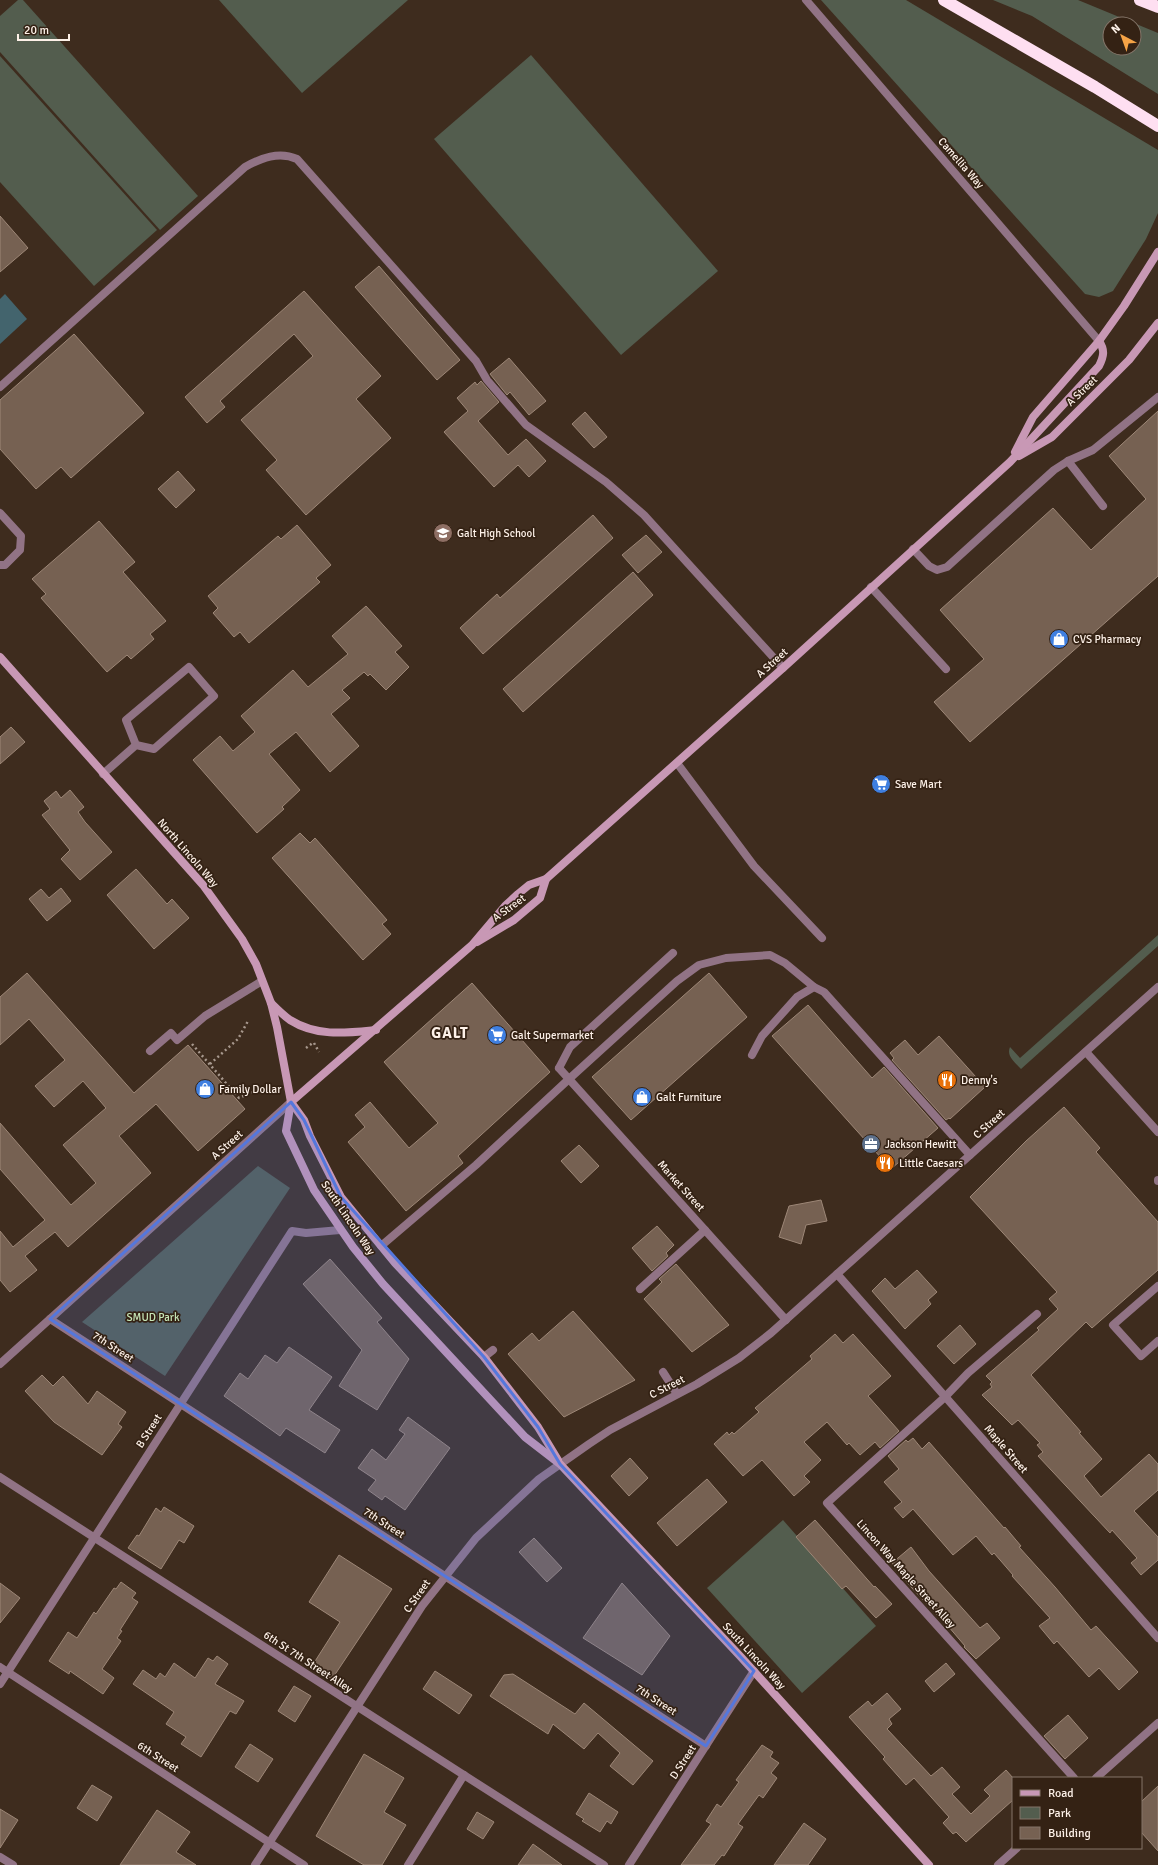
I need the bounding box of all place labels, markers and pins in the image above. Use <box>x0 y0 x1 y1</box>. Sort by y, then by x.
school or university icon: Galt High School <box>432 522 454 544</box>
place label: Galt High School <box>457 527 536 540</box>
shop icon: CVS Pharmacy <box>1048 628 1070 650</box>
place label: CVS Pharmacy <box>1073 633 1142 646</box>
supermarket icon: Save Mart <box>870 773 892 795</box>
place label: Save Mart <box>895 778 942 791</box>
supermarket icon: Galt Supermarket <box>486 1024 508 1046</box>
place label: Galt Supermarket <box>511 1029 594 1042</box>
restaurant icon: Denny's <box>936 1069 958 1091</box>
place label: Denny's <box>961 1074 998 1087</box>
shop icon: Family Dollar <box>194 1078 216 1100</box>
place label: Family Dollar <box>219 1083 281 1096</box>
shop icon: Galt Furniture <box>631 1086 653 1108</box>
place label: Galt Furniture <box>656 1091 722 1104</box>
office icon: Jackson Hewitt <box>860 1133 882 1155</box>
place label: Jackson Hewitt <box>885 1138 956 1151</box>
restaurant icon: Little Caesars <box>874 1152 896 1174</box>
place label: Little Caesars <box>899 1157 963 1170</box>

